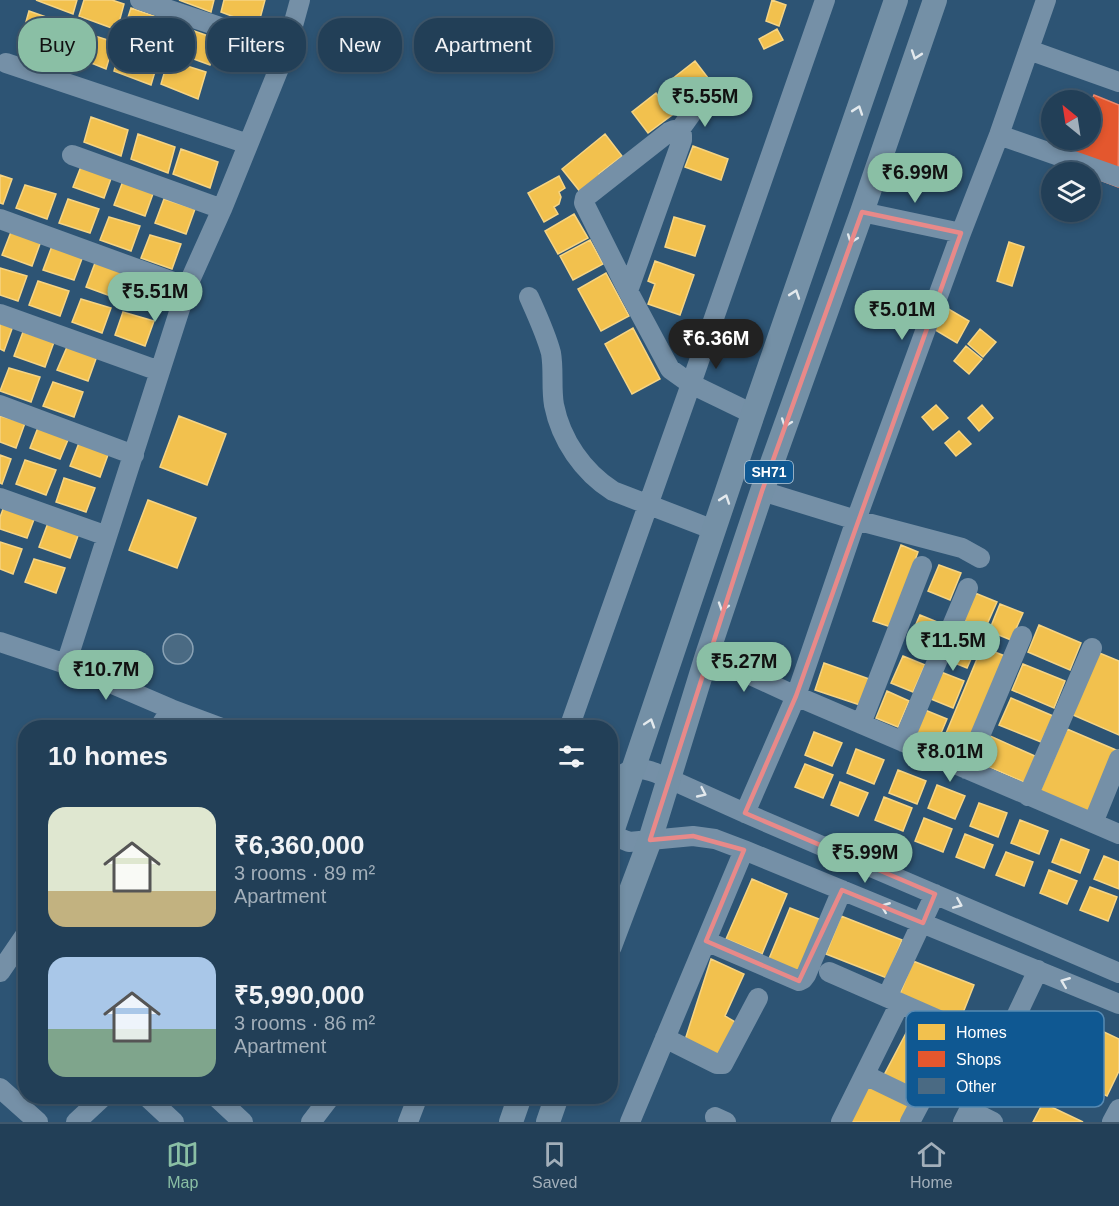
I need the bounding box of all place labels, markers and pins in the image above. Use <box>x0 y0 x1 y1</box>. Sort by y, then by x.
pin: ₹5.55M <box>656 77 754 128</box>
pin: ₹6.99M <box>866 153 964 204</box>
pin: ₹5.51M <box>106 272 204 323</box>
pin: ₹5.01M <box>853 290 951 341</box>
pin: ₹6.36M <box>667 319 765 370</box>
pin: ₹11.5M <box>904 621 1002 672</box>
pin: ₹5.27M <box>695 642 793 693</box>
pin: ₹10.7M <box>57 650 155 701</box>
pin: ₹8.01M <box>901 732 999 783</box>
pin: ₹5.99M <box>816 833 914 884</box>

